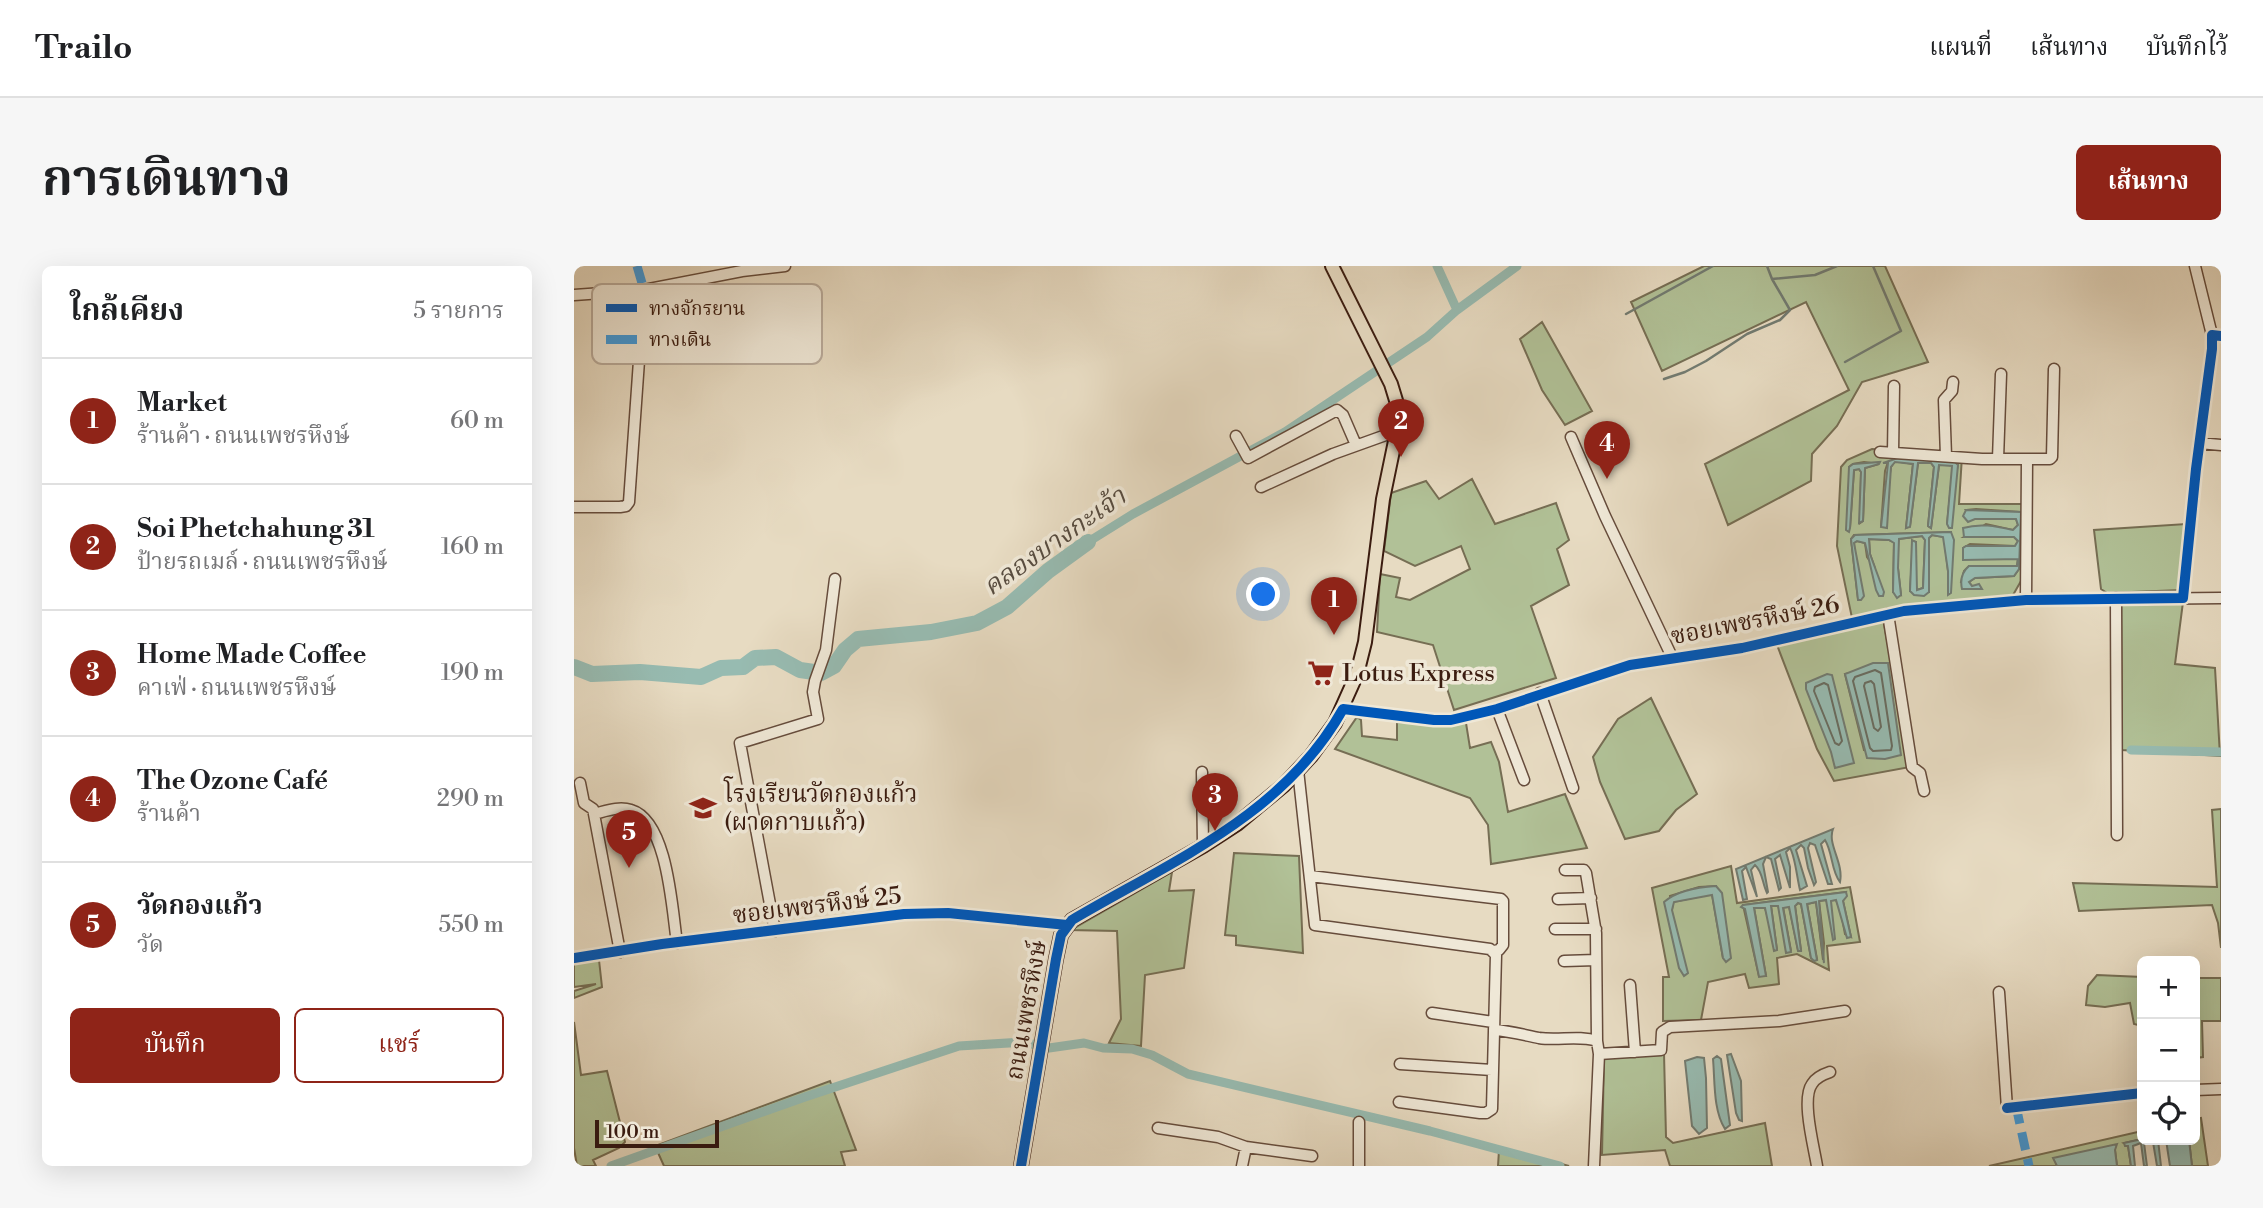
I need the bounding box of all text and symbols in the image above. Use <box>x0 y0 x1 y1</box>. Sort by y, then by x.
text: Trailo <box>35 28 132 69</box>
text: แผนที่ <box>1929 33 1992 63</box>
text: เส้นทาง <box>2030 33 2108 63</box>
text: บันทึกไว้ <box>2146 33 2228 63</box>
button: เส้นทาง <box>2076 145 2221 220</box>
text: การเดินทาง <box>42 150 291 211</box>
legend <box>592 284 822 364</box>
text: ใกล้เคียง <box>70 292 184 330</box>
text: 5 รายการ <box>413 297 504 325</box>
text: ทางจักรยาน <box>649 297 745 321</box>
text: ทางเดิน <box>649 328 711 352</box>
text: Market <box>137 387 227 419</box>
pin: 2 <box>1378 399 1424 457</box>
text: 1 <box>87 407 99 435</box>
text: 60 m <box>450 407 504 435</box>
pin: 4 <box>1584 421 1630 479</box>
text: ร้านค้า · ถนนเพชรหึงษ์ <box>137 422 350 450</box>
water label: คลองบางกะเจ้า <box>977 480 1133 603</box>
text: Soi Phetchahung 31 <box>137 513 375 545</box>
text: 2 <box>86 533 100 561</box>
text: 160 m <box>441 533 504 561</box>
text: ป้ายรถเมล์ · ถนนเพชรหึงษ์ <box>137 548 388 576</box>
your location <box>1246 577 1280 611</box>
pin: 1 <box>1311 577 1357 635</box>
street label: ซอยเพชรหึงษ์ 26 <box>1668 588 1842 652</box>
text: Home Made Coffee <box>137 639 366 671</box>
supermarket icon: Lotus Express <box>1306 658 1336 688</box>
text: 3 <box>86 659 100 687</box>
text: 190 m <box>441 659 504 687</box>
place label: Lotus Express <box>1342 659 1495 689</box>
text: คาเฟ่ · ถนนเพชรหึงษ์ <box>137 674 336 702</box>
text: The Ozone Café <box>137 765 328 797</box>
pin: 3 <box>1192 773 1238 831</box>
place label: โรงเรียนวัดกองแก้ว (ผาดกาบแก้ว) <box>723 776 917 838</box>
text: 4 <box>85 785 101 813</box>
text: 290 m <box>437 785 504 813</box>
school or university icon: โรงเรียนวัดกองแก้ว (ผาดกาบแก้ว) <box>688 793 718 823</box>
text: ร้านค้า <box>137 800 201 828</box>
pin: 5 <box>606 810 652 868</box>
street label: ซอยเพชรหึงษ์ 25 <box>731 879 903 931</box>
text: วัดกองแก้ว <box>137 890 263 922</box>
text: 5 <box>86 911 100 939</box>
text: 550 m <box>439 911 504 939</box>
text: วัด <box>137 931 164 959</box>
street label: ถนนเพชรหึงษ์ <box>998 937 1054 1082</box>
map controls <box>2137 956 2200 1145</box>
button: + <box>2137 956 2200 1019</box>
button: บันทึก <box>70 1008 280 1083</box>
button: แชร์ <box>294 1008 504 1083</box>
button: − <box>2137 1019 2200 1082</box>
button: locate <box>2137 1082 2200 1145</box>
scale bar <box>595 1117 719 1149</box>
text: 100 m <box>606 1120 659 1144</box>

